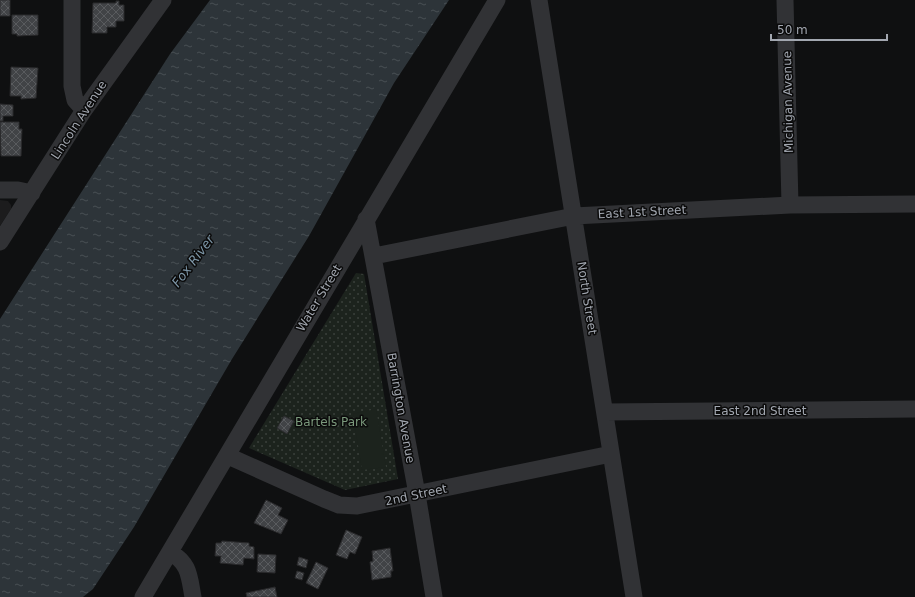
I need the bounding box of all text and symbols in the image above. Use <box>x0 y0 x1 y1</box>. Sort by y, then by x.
scale bar <box>771 16 887 42</box>
text: 50 m <box>777 23 808 37</box>
street label: Michigan Avenue <box>780 51 796 153</box>
street label: Lincoln Avenue <box>48 78 110 162</box>
street label: East 1st Street <box>597 203 687 221</box>
water label: Fox River <box>169 231 218 290</box>
street label: North Street <box>574 260 600 336</box>
street label: Water Street <box>293 262 345 334</box>
street label: Barrington Avenue <box>384 352 418 464</box>
street label: East 2nd Street <box>714 404 807 418</box>
park label: Bartels Park <box>295 415 367 429</box>
street label: 2nd Street <box>384 482 449 508</box>

